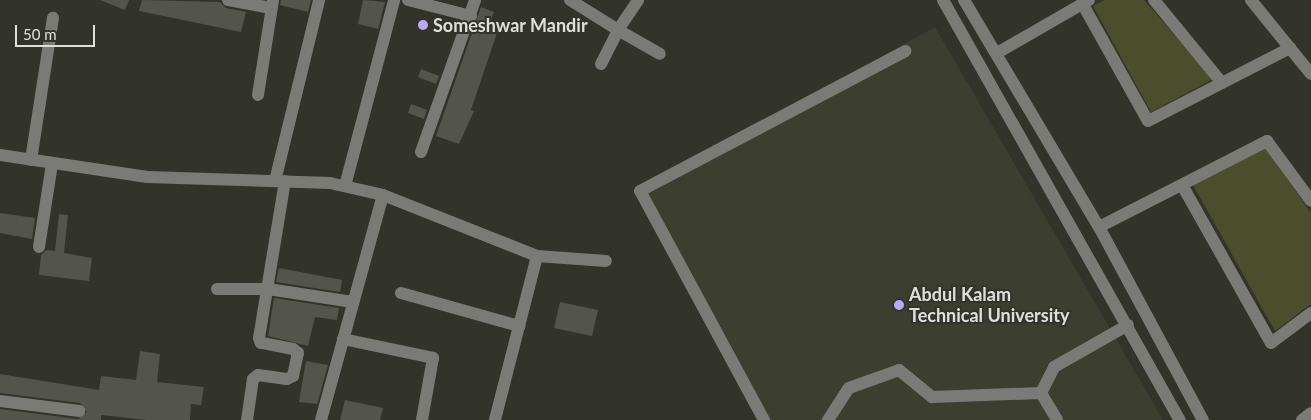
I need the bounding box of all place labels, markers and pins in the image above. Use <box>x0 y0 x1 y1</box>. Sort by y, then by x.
place label: Someshwar Mandir <box>433 14 588 36</box>
marker: Someshwar Mandir <box>417 19 429 31</box>
place label: Abdul Kalam Technical University <box>909 284 1069 326</box>
marker: Abdul Kalam Technical University <box>893 299 905 311</box>

